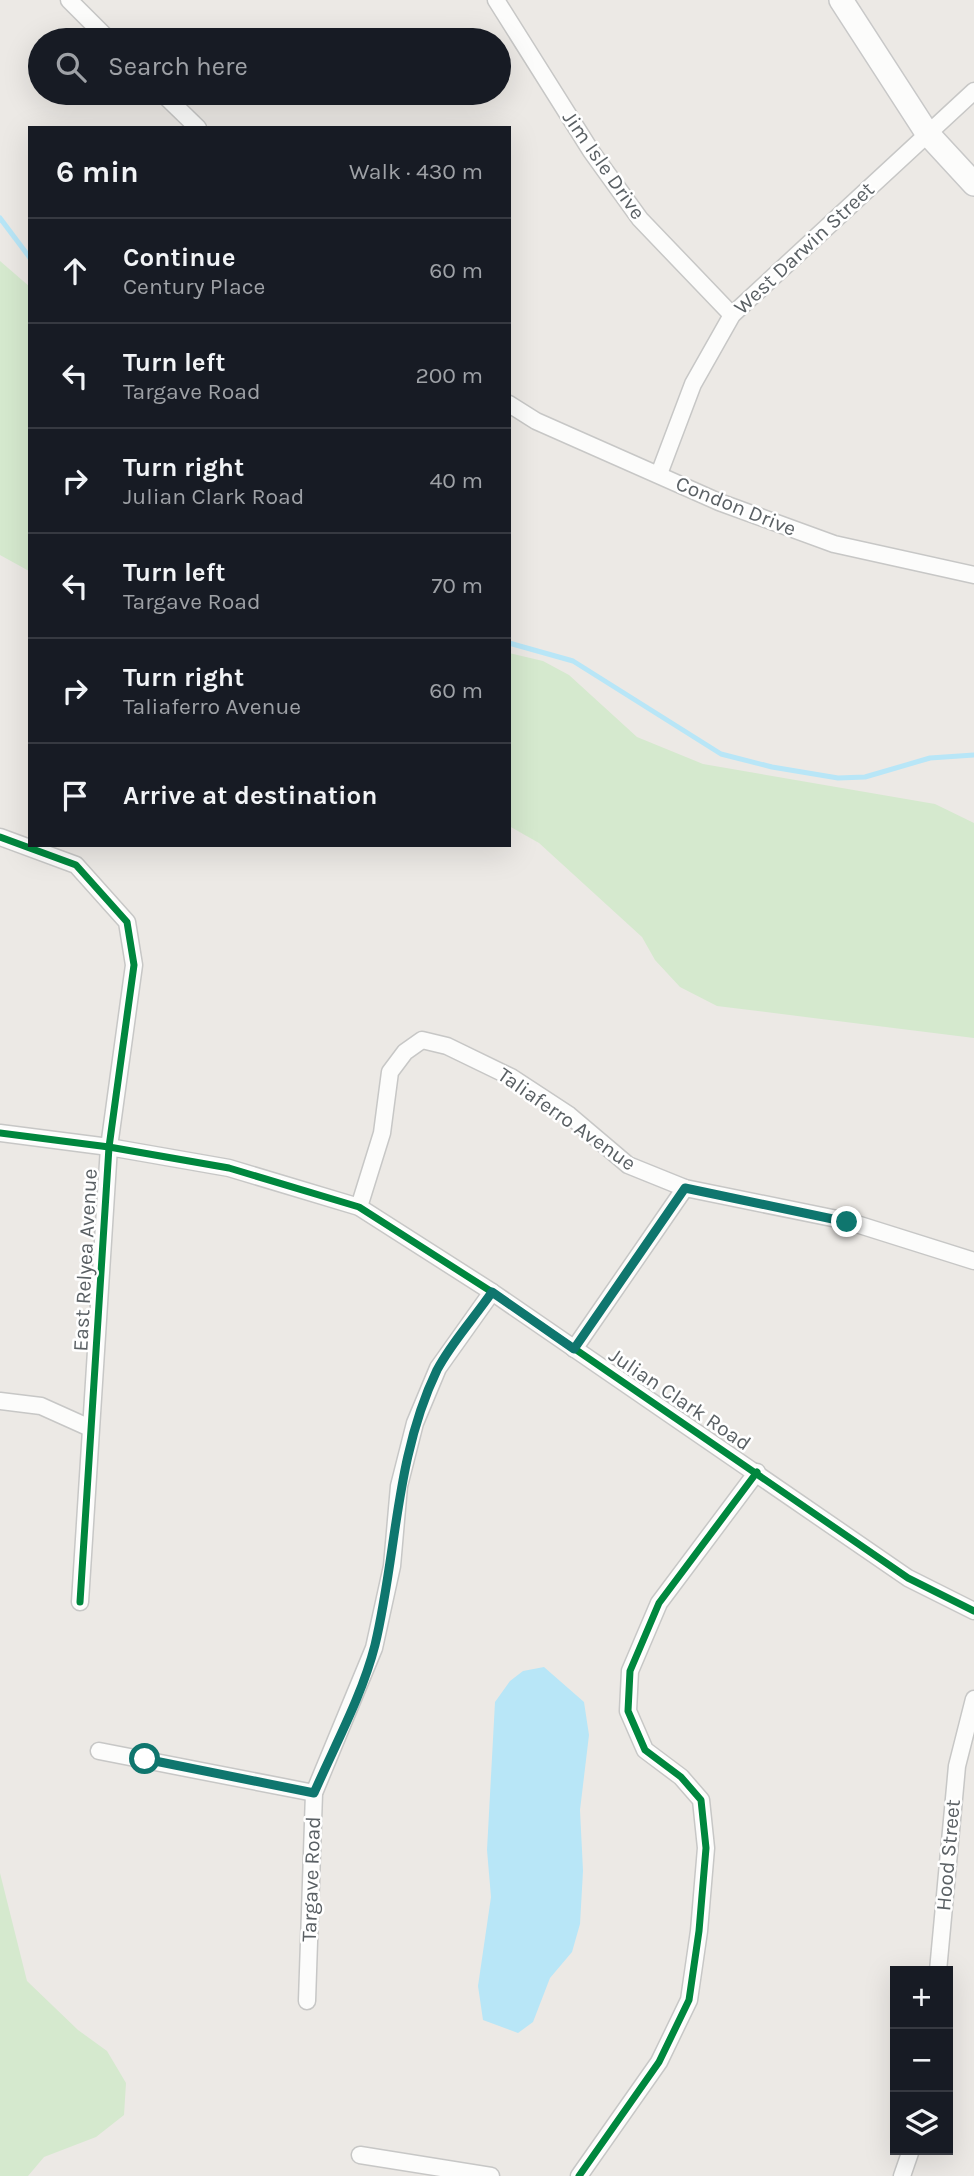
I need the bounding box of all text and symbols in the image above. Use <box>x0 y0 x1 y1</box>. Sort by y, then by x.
search box <box>28 28 511 105</box>
icon: search <box>52 48 90 86</box>
text: Search here <box>108 51 248 82</box>
street label: Jim Isle Drive <box>558 106 650 224</box>
text: 6 min <box>56 154 139 190</box>
text: Walk · 430 m <box>349 158 483 185</box>
street label: West Darwin Street <box>729 177 879 319</box>
text: Continue <box>123 242 235 273</box>
icon: ahead <box>56 252 94 290</box>
text: 60 m <box>429 257 483 284</box>
text: Century Place <box>123 273 265 300</box>
text: Turn left <box>123 347 225 378</box>
icon: left <box>56 357 94 395</box>
text: 200 m <box>415 362 483 389</box>
text: Targave Road <box>123 378 261 405</box>
text: Turn right <box>123 452 244 483</box>
icon: right <box>56 462 94 500</box>
text: 40 m <box>430 467 483 494</box>
street label: Condon Drive <box>672 471 800 541</box>
text: Julian Clark Road <box>123 483 304 510</box>
text: Turn left <box>123 557 225 588</box>
icon: left <box>56 567 94 605</box>
text: 70 m <box>432 572 483 599</box>
text: Targave Road <box>123 588 261 615</box>
text: Turn right <box>123 662 244 693</box>
icon: right <box>56 672 94 710</box>
text: 60 m <box>429 677 483 704</box>
text: Taliaferro Avenue <box>123 693 301 720</box>
icon: arrive <box>56 777 94 815</box>
text: Arrive at destination <box>123 780 377 811</box>
street label: Taliaferro Avenue <box>493 1063 641 1175</box>
street label: East Relyea Avenue <box>68 1168 102 1352</box>
route end <box>831 1206 862 1237</box>
street label: Julian Clark Road <box>605 1343 755 1455</box>
route start <box>129 1743 160 1774</box>
street label: Hood Street <box>931 1798 965 1912</box>
street label: Targave Road <box>297 1816 325 1942</box>
map controls <box>890 1966 953 2155</box>
button: + <box>890 1966 953 2029</box>
button: − <box>890 2029 953 2092</box>
button: layers <box>890 2092 953 2155</box>

